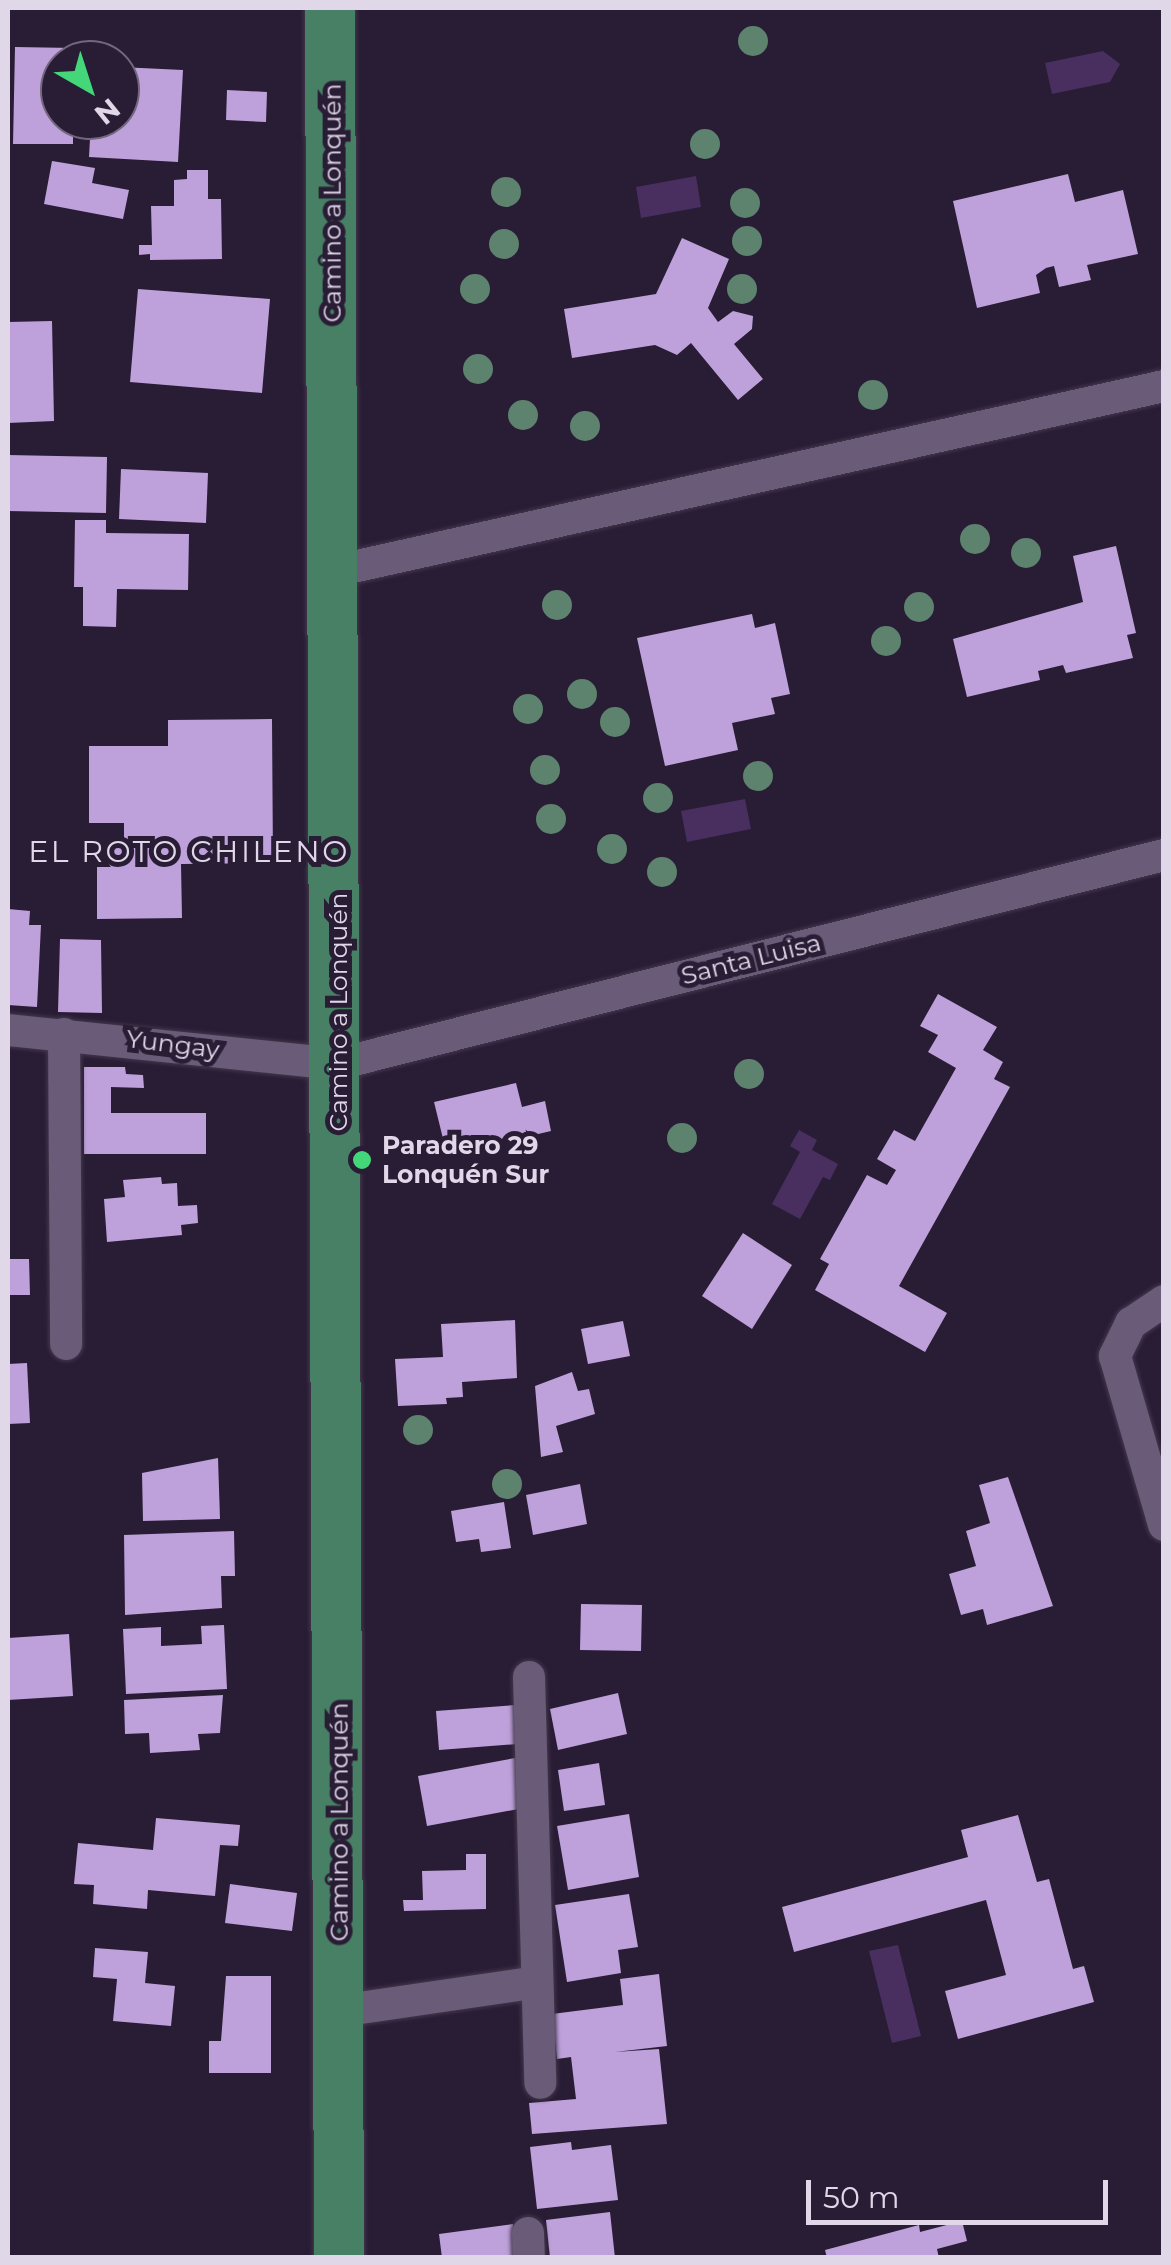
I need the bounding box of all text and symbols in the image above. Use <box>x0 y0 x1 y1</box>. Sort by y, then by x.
north arrow <box>40 40 140 140</box>
street label: Camino a Lonquén <box>317 84 347 322</box>
text: N <box>88 91 127 132</box>
district label: EL ROTO CHILENO <box>28 834 350 870</box>
street label: Camino a Lonquén <box>323 893 353 1131</box>
street label: Santa Luisa <box>678 927 824 991</box>
street label: Yungay <box>125 1023 221 1065</box>
place label: Paradero 29 Lonquén Sur <box>382 1131 549 1190</box>
marker: Paradero 29 Lonquén Sur <box>351 1149 373 1171</box>
street label: Camino a Lonquén <box>324 1703 354 1941</box>
scale bar <box>811 2160 1114 2222</box>
text: 50 m <box>823 2179 900 2216</box>

